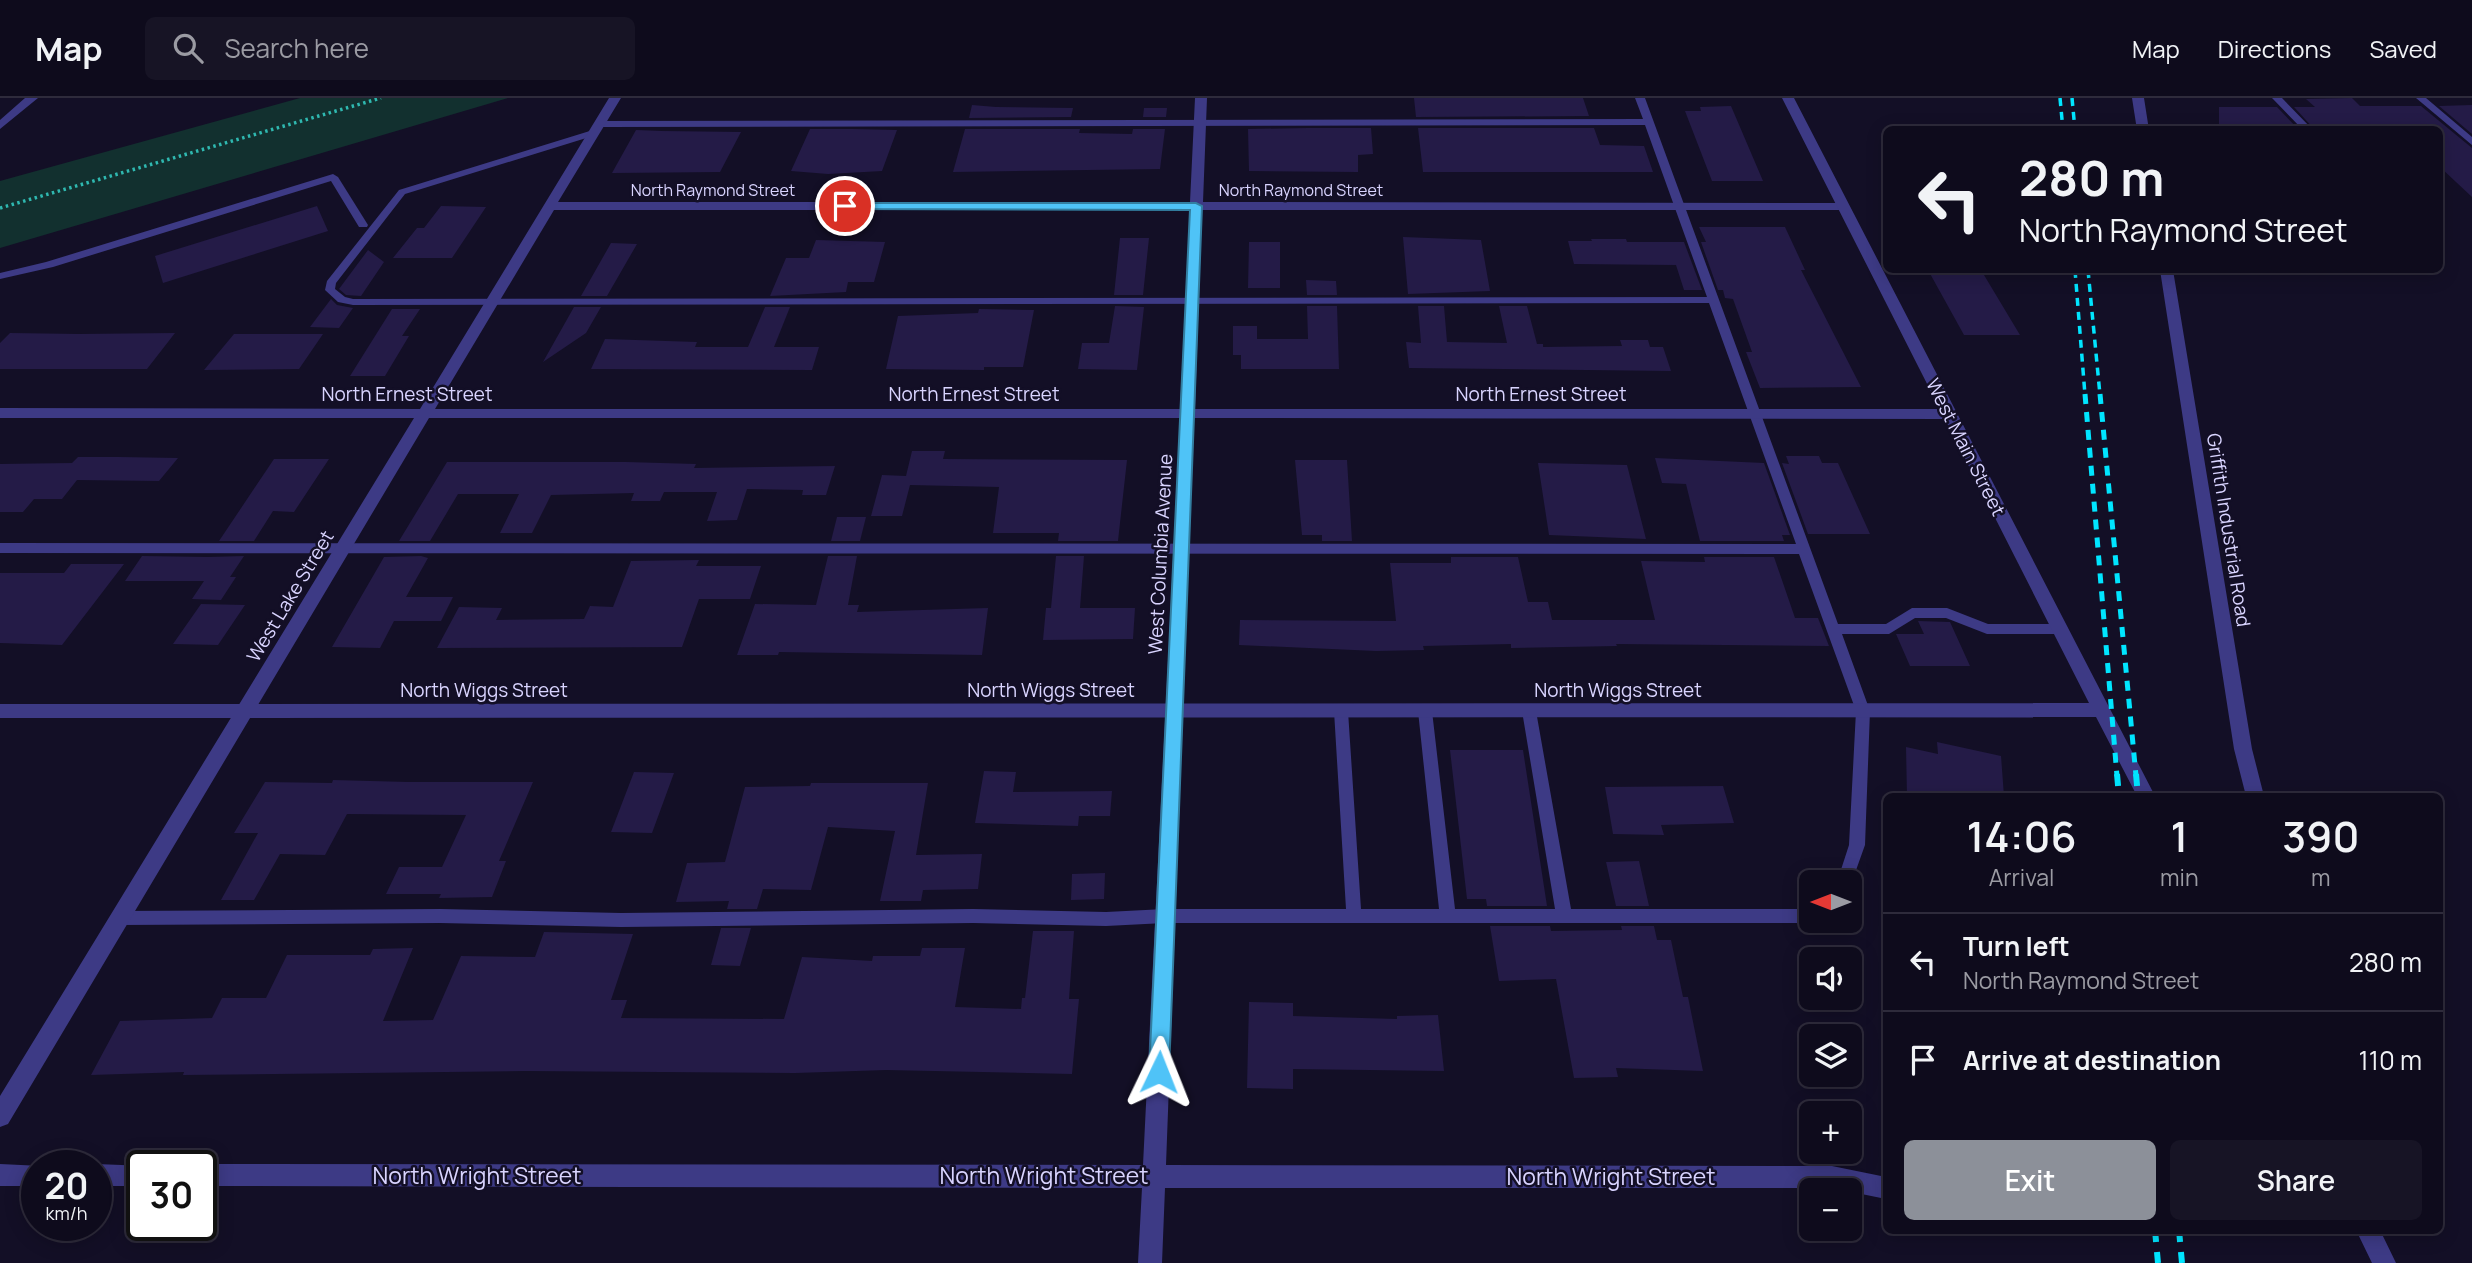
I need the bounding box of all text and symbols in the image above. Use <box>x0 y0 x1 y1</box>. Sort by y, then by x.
search box <box>145 17 635 80</box>
text: Map <box>35 26 103 71</box>
icon: search <box>169 29 207 67</box>
text: Search here <box>225 30 369 66</box>
text: Map <box>2132 32 2180 65</box>
text: Directions <box>2218 32 2331 65</box>
text: Saved <box>2369 32 2437 65</box>
text: 280 m <box>2019 144 2164 211</box>
icon: left <box>1904 154 1995 245</box>
pin <box>815 176 875 236</box>
street label: North Raymond Street <box>631 179 795 201</box>
street label: North Raymond Street <box>1219 179 1383 201</box>
icon: arrive <box>826 187 864 225</box>
text: North Raymond Street <box>2019 208 2348 252</box>
street label: West Main Street <box>1920 374 2012 520</box>
street label: North Ernest Street <box>322 381 493 407</box>
street label: North Ernest Street <box>889 381 1060 407</box>
street label: North Ernest Street <box>1456 381 1627 407</box>
street label: Griffith Industrial Road <box>2201 431 2257 629</box>
street label: West Columbia Avenue <box>1142 453 1178 655</box>
street label: West Lake Street <box>240 525 340 667</box>
street label: North Wiggs Street <box>400 677 568 703</box>
street label: North Wiggs Street <box>967 677 1135 703</box>
street label: North Wiggs Street <box>1534 677 1702 703</box>
text: 14:06 <box>1967 807 2076 865</box>
text: 1 <box>2171 807 2188 865</box>
text: 390 <box>2282 807 2359 865</box>
text: Arrival <box>1989 861 2054 893</box>
text: min <box>2160 861 2199 893</box>
text: m <box>2311 861 2331 893</box>
north arrow <box>1799 870 1862 933</box>
map controls <box>1799 870 1862 1241</box>
text: Turn left <box>1963 928 2070 964</box>
icon: left <box>1904 943 1942 981</box>
text: 280 m <box>2349 944 2422 980</box>
button: sound <box>1799 947 1862 1010</box>
text: North Raymond Street <box>1963 964 2199 996</box>
button: layers <box>1799 1024 1862 1087</box>
position arrow <box>1122 1035 1196 1109</box>
icon: arrive <box>1904 1041 1942 1079</box>
text: Arrive at destination <box>1963 1042 2221 1078</box>
text: 110 m <box>2359 1042 2422 1078</box>
button: + <box>1799 1101 1862 1164</box>
button: Exit <box>1904 1140 2156 1220</box>
button: Share <box>2170 1140 2422 1220</box>
speed limit sign: 30 <box>126 1150 217 1241</box>
street label: North Wright Street <box>373 1159 581 1191</box>
street label: North Wright Street <box>940 1159 1148 1191</box>
street label: North Wright Street <box>1507 1160 1715 1192</box>
text: 20 <box>45 1162 88 1210</box>
button: − <box>1799 1178 1862 1241</box>
text: km/h <box>46 1201 87 1225</box>

